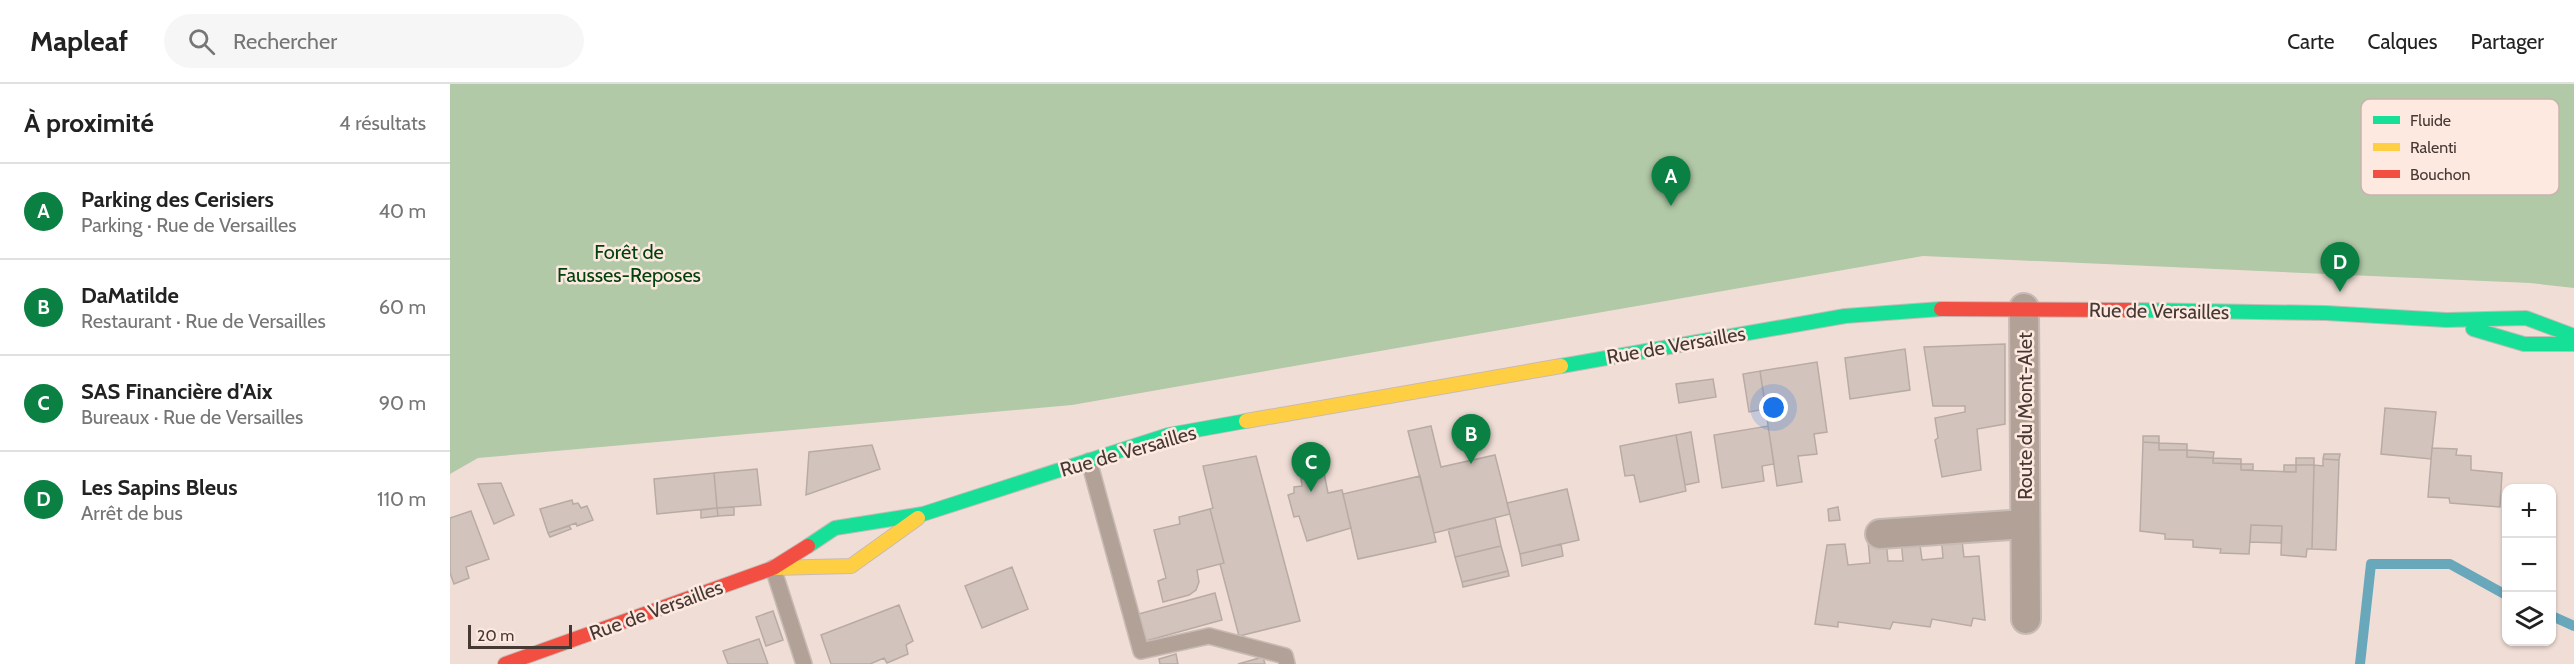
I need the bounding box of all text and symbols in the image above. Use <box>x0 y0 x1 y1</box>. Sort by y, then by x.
search box <box>164 14 584 68</box>
text: Mapleaf <box>30 24 128 58</box>
icon: search <box>185 25 218 58</box>
text: Rechercher <box>233 28 337 55</box>
text: Carte <box>2287 29 2335 54</box>
text: Calques <box>2368 29 2438 54</box>
text: Partager <box>2471 29 2544 54</box>
legend <box>2361 99 2559 195</box>
text: À proximité <box>24 107 154 139</box>
text: 4 résultats <box>339 111 426 135</box>
text: Fluide <box>2410 111 2451 130</box>
text: Ralenti <box>2410 138 2457 157</box>
pin: A <box>1652 156 1690 206</box>
text: Bouchon <box>2410 165 2470 184</box>
text: Parking des Cerisiers <box>81 186 274 213</box>
text: A <box>37 199 50 223</box>
text: 40 m <box>378 199 426 223</box>
text: Parking · Rue de Versailles <box>81 213 297 237</box>
park label: Forêt de Fausses-Reposes <box>557 240 701 287</box>
pin: D <box>2320 242 2360 292</box>
text: DaMatilde <box>81 282 179 309</box>
text: B <box>37 295 50 319</box>
text: 60 m <box>379 295 426 319</box>
street label: Rue de Versailles <box>2089 298 2229 324</box>
text: Restaurant · Rue de Versailles <box>81 309 326 333</box>
street label: Rue de Versailles <box>1605 321 1747 369</box>
street label: Route du Mont-Alet <box>2013 332 2037 500</box>
text: SAS Financière d'Aix <box>81 378 273 405</box>
text: C <box>37 391 50 415</box>
text: 90 m <box>379 391 426 415</box>
your location <box>1759 393 1788 422</box>
text: Bureaux · Rue de Versailles <box>81 405 303 429</box>
pin: B <box>1452 414 1490 464</box>
street label: Rue de Versailles <box>1057 420 1199 482</box>
pin: C <box>1292 442 1330 492</box>
text: Les Sapins Bleus <box>81 474 238 501</box>
map controls <box>2502 484 2556 646</box>
button: + <box>2502 484 2556 538</box>
text: D <box>36 487 51 511</box>
text: 110 m <box>377 487 426 511</box>
text: Arrêt de bus <box>81 501 183 525</box>
button: − <box>2502 538 2556 592</box>
street label: Rue de Versailles <box>586 575 726 645</box>
button: layers <box>2502 592 2556 646</box>
scale bar <box>468 622 572 650</box>
text: 20 m <box>477 626 514 645</box>

